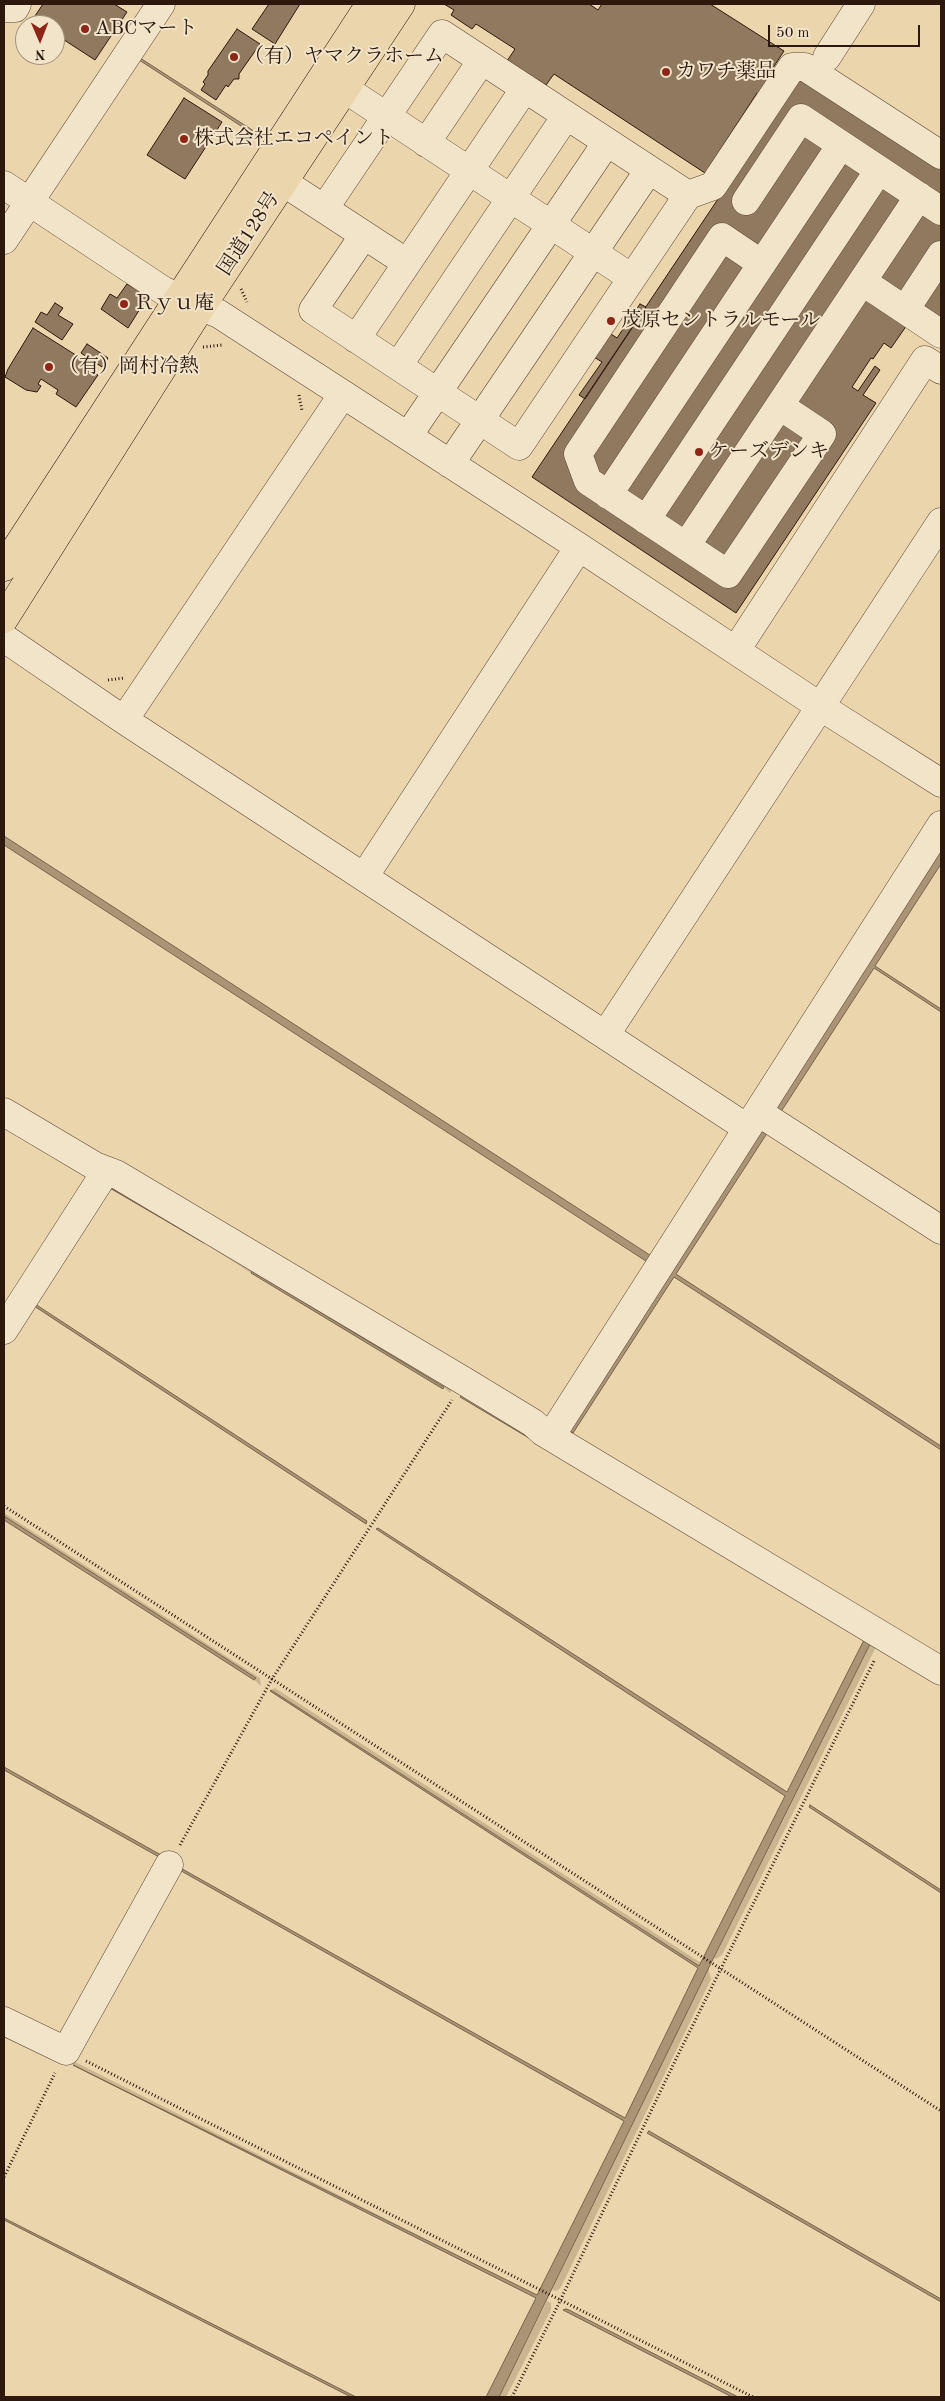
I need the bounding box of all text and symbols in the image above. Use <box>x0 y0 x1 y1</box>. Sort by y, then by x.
north arrow <box>15 15 65 65</box>
scale bar <box>770 15 922 47</box>
place label: ABCマート <box>95 17 197 41</box>
marker: ABCマート <box>79 23 91 35</box>
text: 50 m <box>776 26 810 41</box>
place label: （有）ヤマクラホーム <box>244 45 444 69</box>
text: N <box>35 47 46 61</box>
marker: （有）ヤマクラホーム <box>228 51 240 63</box>
place label: カワチ薬品 <box>676 60 776 84</box>
marker: カワチ薬品 <box>660 66 672 78</box>
place label: 株式会社エコペイント <box>194 127 394 151</box>
marker: 株式会社エコペイント <box>178 133 190 145</box>
street label: 国道128号 <box>213 188 285 280</box>
place label: Ｒｙｕ庵 <box>134 292 214 316</box>
marker: Ｒｙｕ庵 <box>118 298 130 310</box>
place label: 茂原セントラルモール <box>621 309 820 333</box>
marker: 茂原セントラルモール <box>605 315 617 327</box>
place label: （有）岡村冷熱 <box>59 355 199 379</box>
marker: （有）岡村冷熱 <box>43 361 55 373</box>
place label: ケーズデンキ <box>709 440 829 464</box>
marker: ケーズデンキ <box>693 446 705 458</box>

